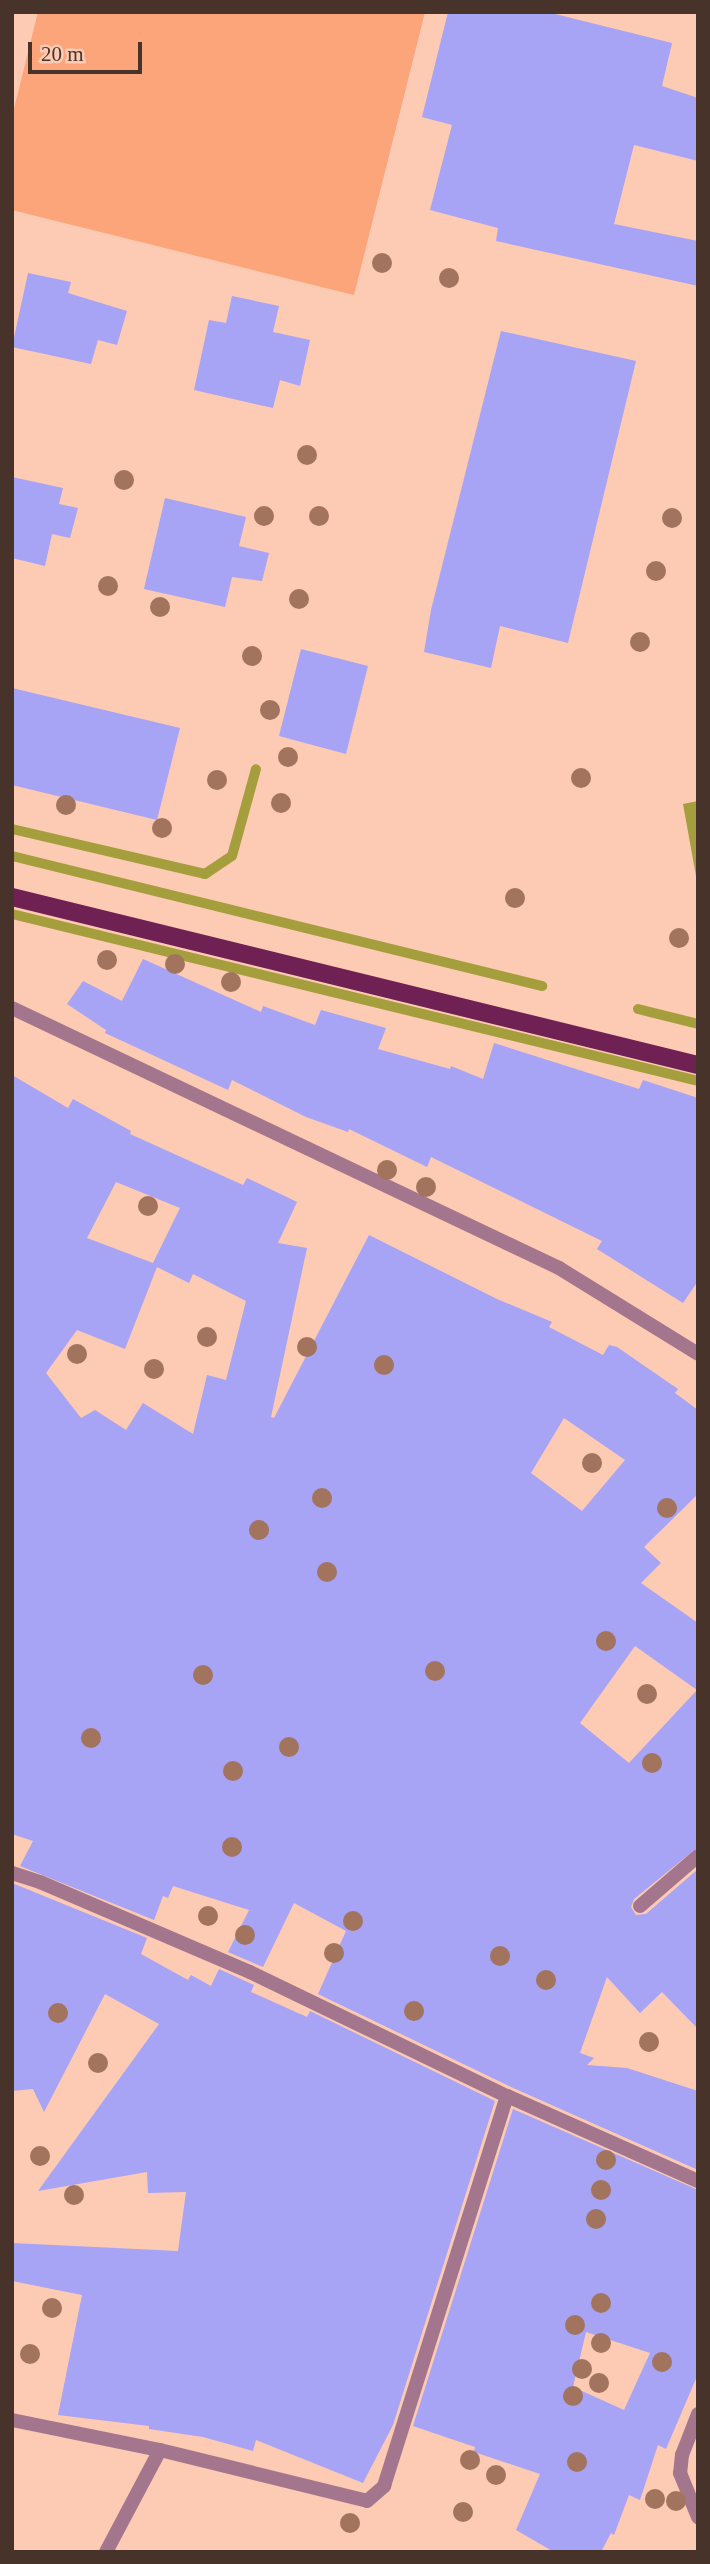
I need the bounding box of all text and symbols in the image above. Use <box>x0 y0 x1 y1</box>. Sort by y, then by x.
scale bar <box>32 28 145 72</box>
text: 20 m <box>41 42 84 66</box>

